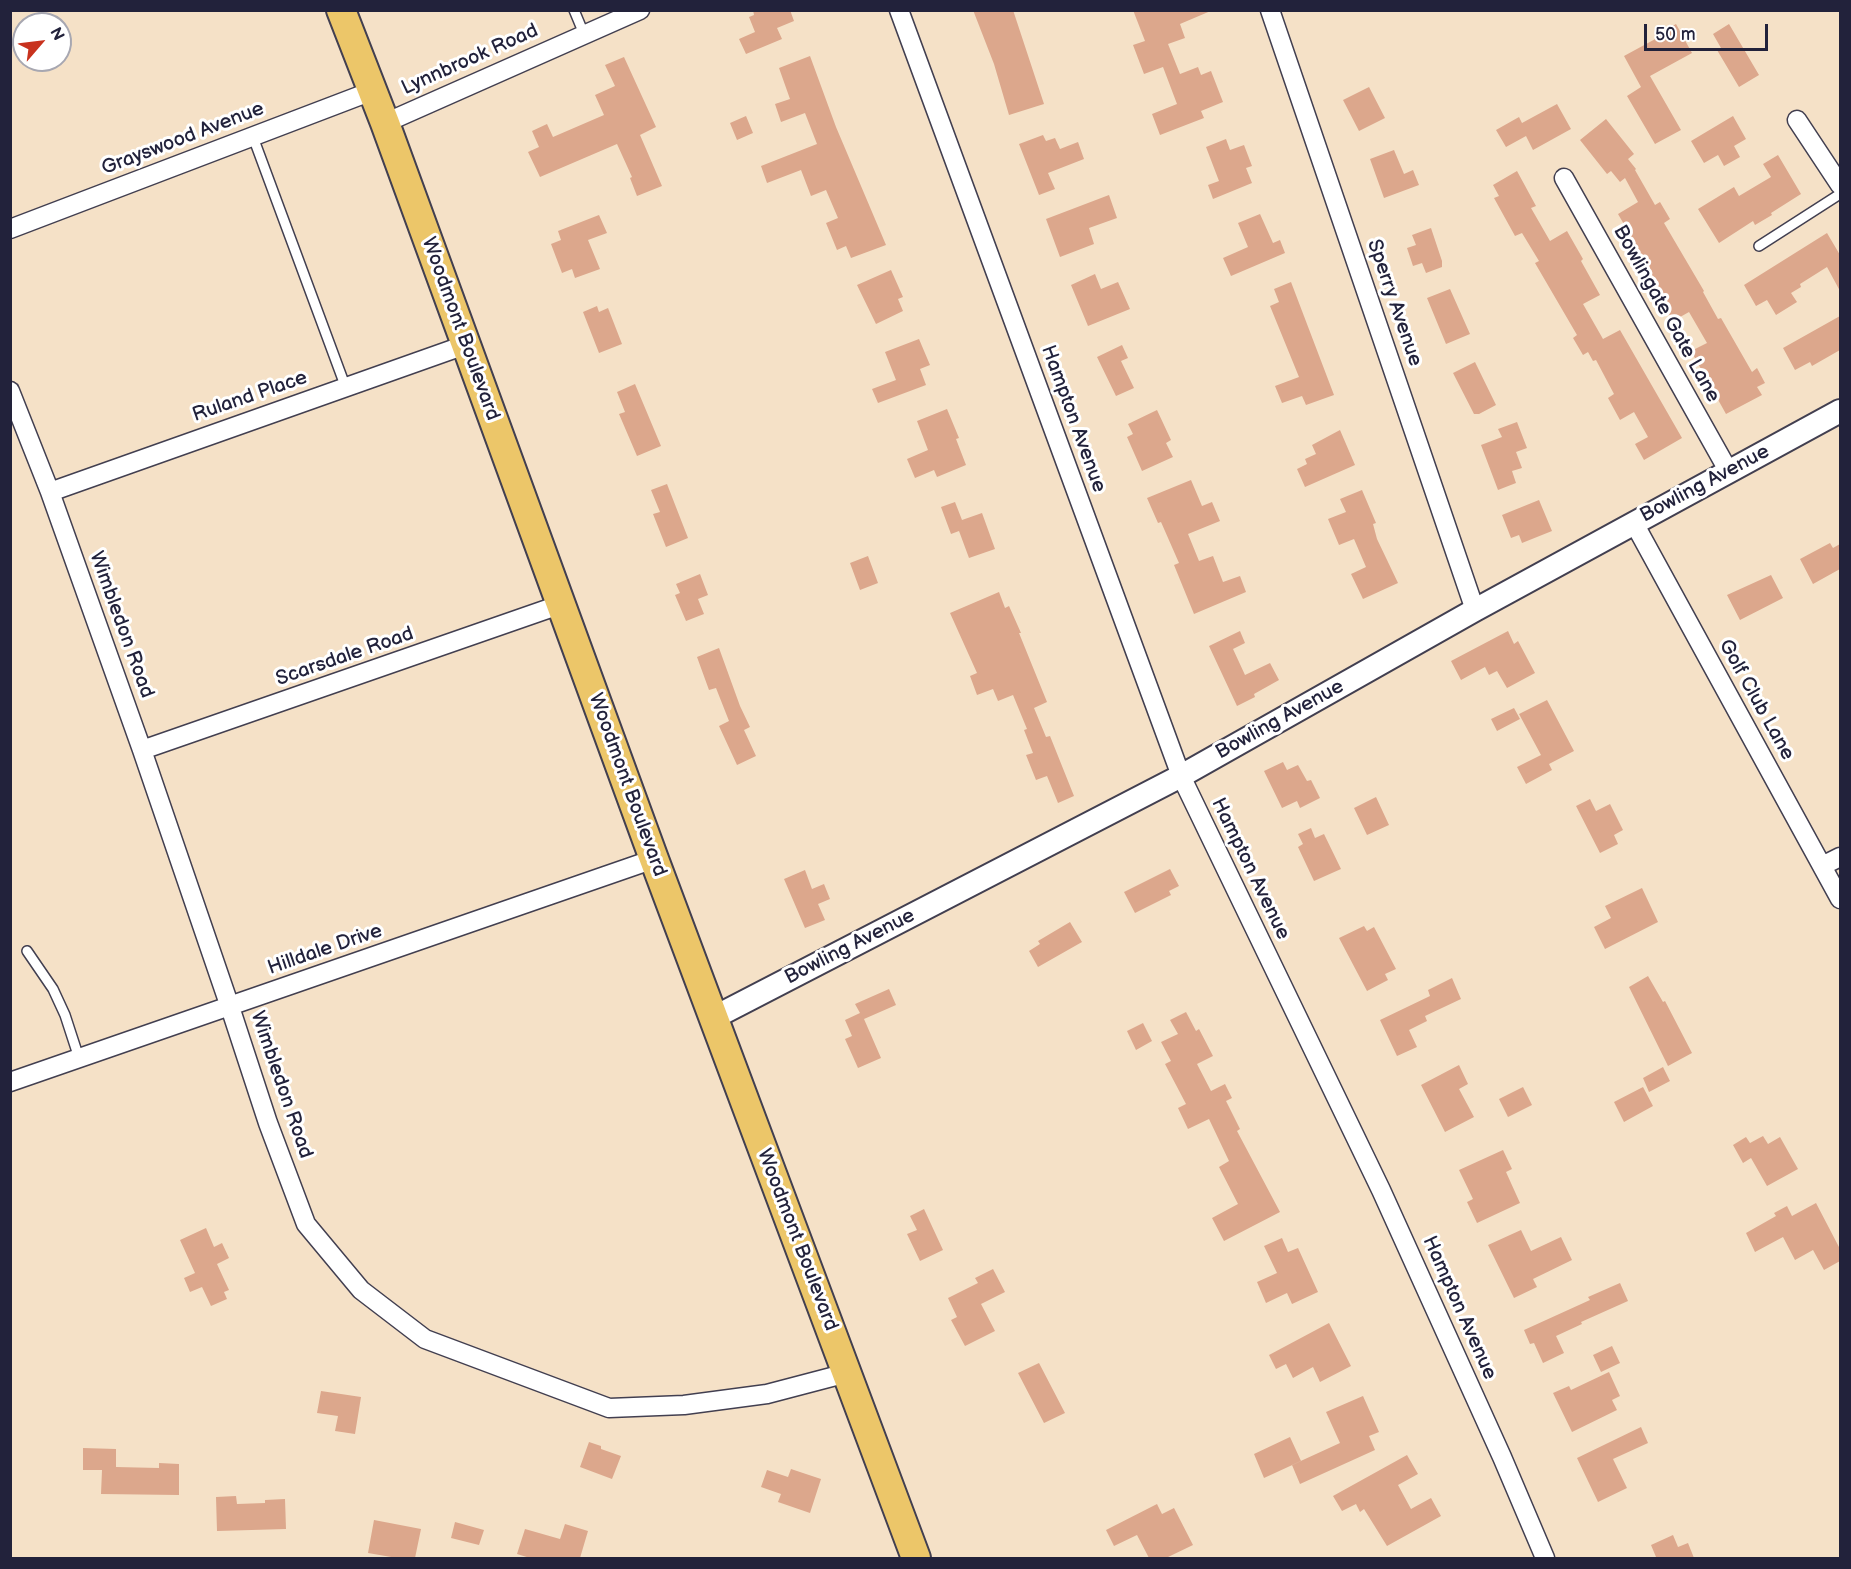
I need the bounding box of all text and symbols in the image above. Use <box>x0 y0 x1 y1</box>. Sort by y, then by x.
north arrow <box>12 12 72 72</box>
scale bar <box>1647 12 1772 50</box>
street label: Lynnbrook Road <box>398 19 542 101</box>
text: N <box>45 24 68 44</box>
text: 50 m <box>1655 24 1696 45</box>
street label: Grayswood Avenue <box>99 97 267 181</box>
street label: Bowlingate Gate Lane <box>1607 221 1725 407</box>
street label: Woodmont Boulevard <box>416 234 504 424</box>
street label: Sperry Avenue <box>1361 236 1427 370</box>
street label: Hampton Avenue <box>1035 342 1111 496</box>
street label: Ruland Place <box>189 366 311 428</box>
street label: Bowling Avenue <box>1636 440 1774 528</box>
street label: Wimbledon Road <box>83 549 159 701</box>
street label: Scarsdale Road <box>273 622 417 692</box>
street label: Golf Club Lane <box>1713 635 1799 765</box>
street label: Bowling Avenue <box>1212 675 1348 765</box>
street label: Woodmont Boulevard <box>583 690 671 880</box>
street label: Hampton Avenue <box>1205 794 1295 944</box>
street label: Bowling Avenue <box>781 904 919 990</box>
street label: Hilldale Drive <box>265 919 385 981</box>
street label: Wimbledon Road <box>245 1008 317 1162</box>
street label: Woodmont Boulevard <box>751 1146 843 1334</box>
street label: Hampton Avenue <box>1417 1233 1501 1383</box>

